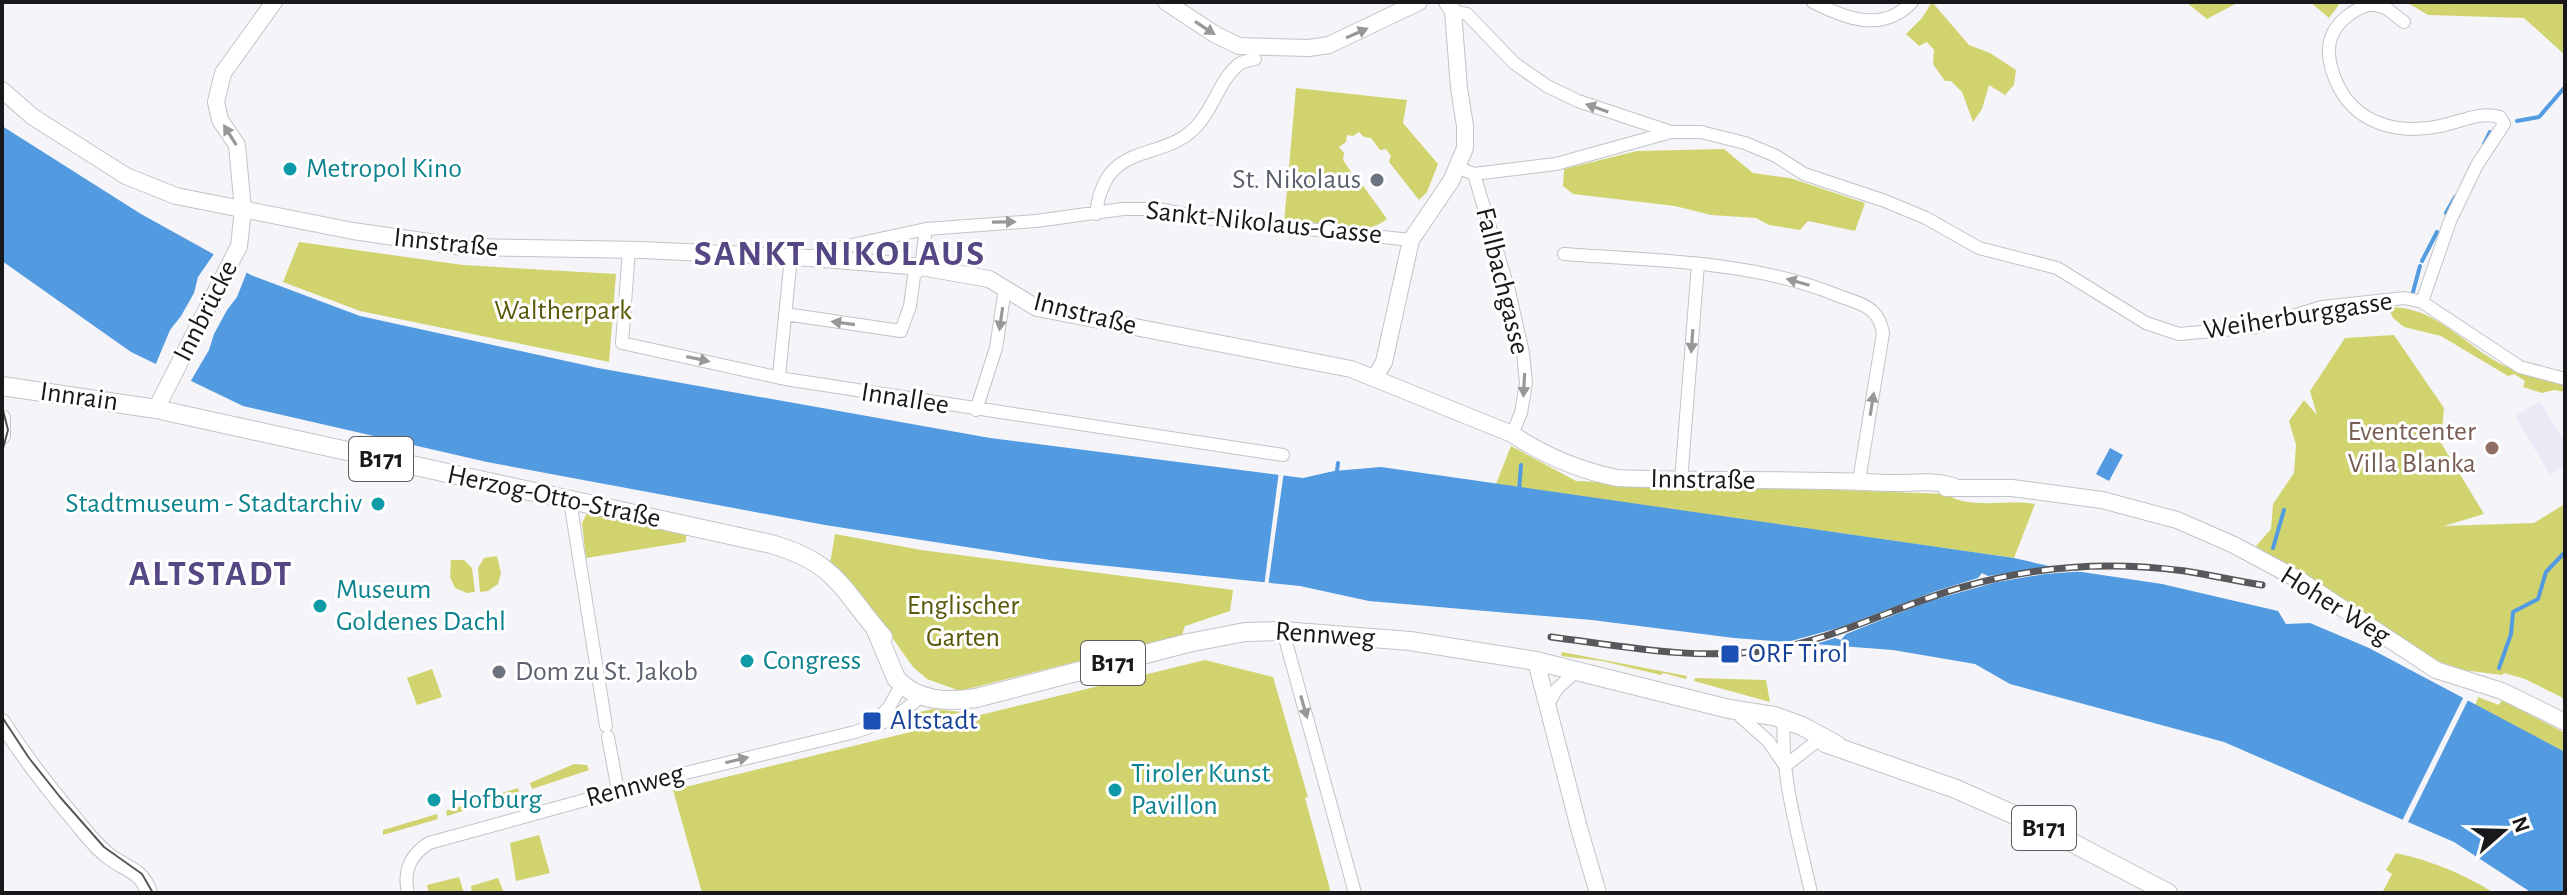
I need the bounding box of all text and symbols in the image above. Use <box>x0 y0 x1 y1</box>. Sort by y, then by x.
one-way arrow <box>1195 21 1216 36</box>
one-way arrow <box>1345 26 1369 40</box>
one-way arrow <box>1585 101 1609 113</box>
one-way arrow <box>223 124 237 146</box>
place label: Metropol Kino <box>306 155 462 183</box>
marker: Metropol Kino <box>281 160 299 178</box>
place label: St. Nikolaus <box>1232 166 1361 194</box>
marker: St. Nikolaus <box>1368 171 1386 189</box>
street label: Sankt-Nikolaus-Gasse <box>1145 197 1383 249</box>
street label: Fallbachgasse <box>1470 205 1534 357</box>
one-way arrow <box>992 216 1017 228</box>
street label: Innstraße <box>392 224 500 262</box>
district label: SANKT NIKOLAUS <box>694 236 986 272</box>
street label: Innbrücke <box>169 256 243 366</box>
one-way arrow <box>1785 275 1809 288</box>
street label: Weiherburggasse <box>2202 287 2394 345</box>
street label: Innstraße <box>1031 288 1139 340</box>
park label: Waltherpark <box>494 297 632 325</box>
one-way arrow <box>994 307 1007 332</box>
one-way arrow <box>830 316 855 329</box>
one-way arrow <box>1685 329 1698 354</box>
one-way arrow <box>686 353 711 366</box>
one-way arrow <box>1517 373 1530 398</box>
street label: Innrain <box>38 378 120 416</box>
street label: Innallee <box>859 378 951 420</box>
one-way arrow <box>1866 391 1878 416</box>
place label: Eventcenter Villa Blanka <box>2347 418 2476 478</box>
road number: B171 <box>349 437 413 481</box>
marker: Eventcenter Villa Blanka <box>2483 439 2501 457</box>
street label: Herzog-Otto-Straße <box>445 461 663 533</box>
street label: Innstraße <box>1650 465 1756 495</box>
place label: Stadtmuseum - Stadtarchiv <box>65 490 362 518</box>
marker: Stadtmuseum - Stadtarchiv <box>369 495 387 513</box>
district label: ALTSTADT <box>129 556 293 592</box>
street label: Hoher Weg <box>2275 561 2395 651</box>
place label: Museum Goldenes Dachl <box>336 576 506 636</box>
park label: Englischer Garten <box>907 592 1019 652</box>
marker: Museum Goldenes Dachl <box>311 597 329 615</box>
street label: Rennweg <box>1274 618 1376 652</box>
place label: ORF Tirol <box>1748 640 1848 668</box>
road number: B171 <box>1081 641 1145 685</box>
marker: ORF Tirol <box>1719 643 1741 665</box>
place label: Congress <box>763 647 861 675</box>
marker: Congress <box>738 652 756 670</box>
place label: Dom zu St. Jakob <box>515 658 698 686</box>
marker: Dom zu St. Jakob <box>490 663 508 681</box>
one-way arrow <box>1298 694 1310 719</box>
place label: Altstadt <box>890 707 978 735</box>
marker: Altstadt <box>861 710 883 732</box>
one-way arrow <box>724 754 749 766</box>
street label: Rennweg <box>583 759 687 813</box>
place label: Tiroler Kunst Pavillon <box>1131 760 1270 820</box>
marker: Tiroler Kunst Pavillon <box>1106 781 1124 799</box>
place label: Hofburg <box>450 786 542 814</box>
marker: Hofburg <box>425 791 443 809</box>
north arrow <box>2463 791 2543 871</box>
road number: B171 <box>2012 806 2076 850</box>
text: N <box>2508 814 2534 835</box>

